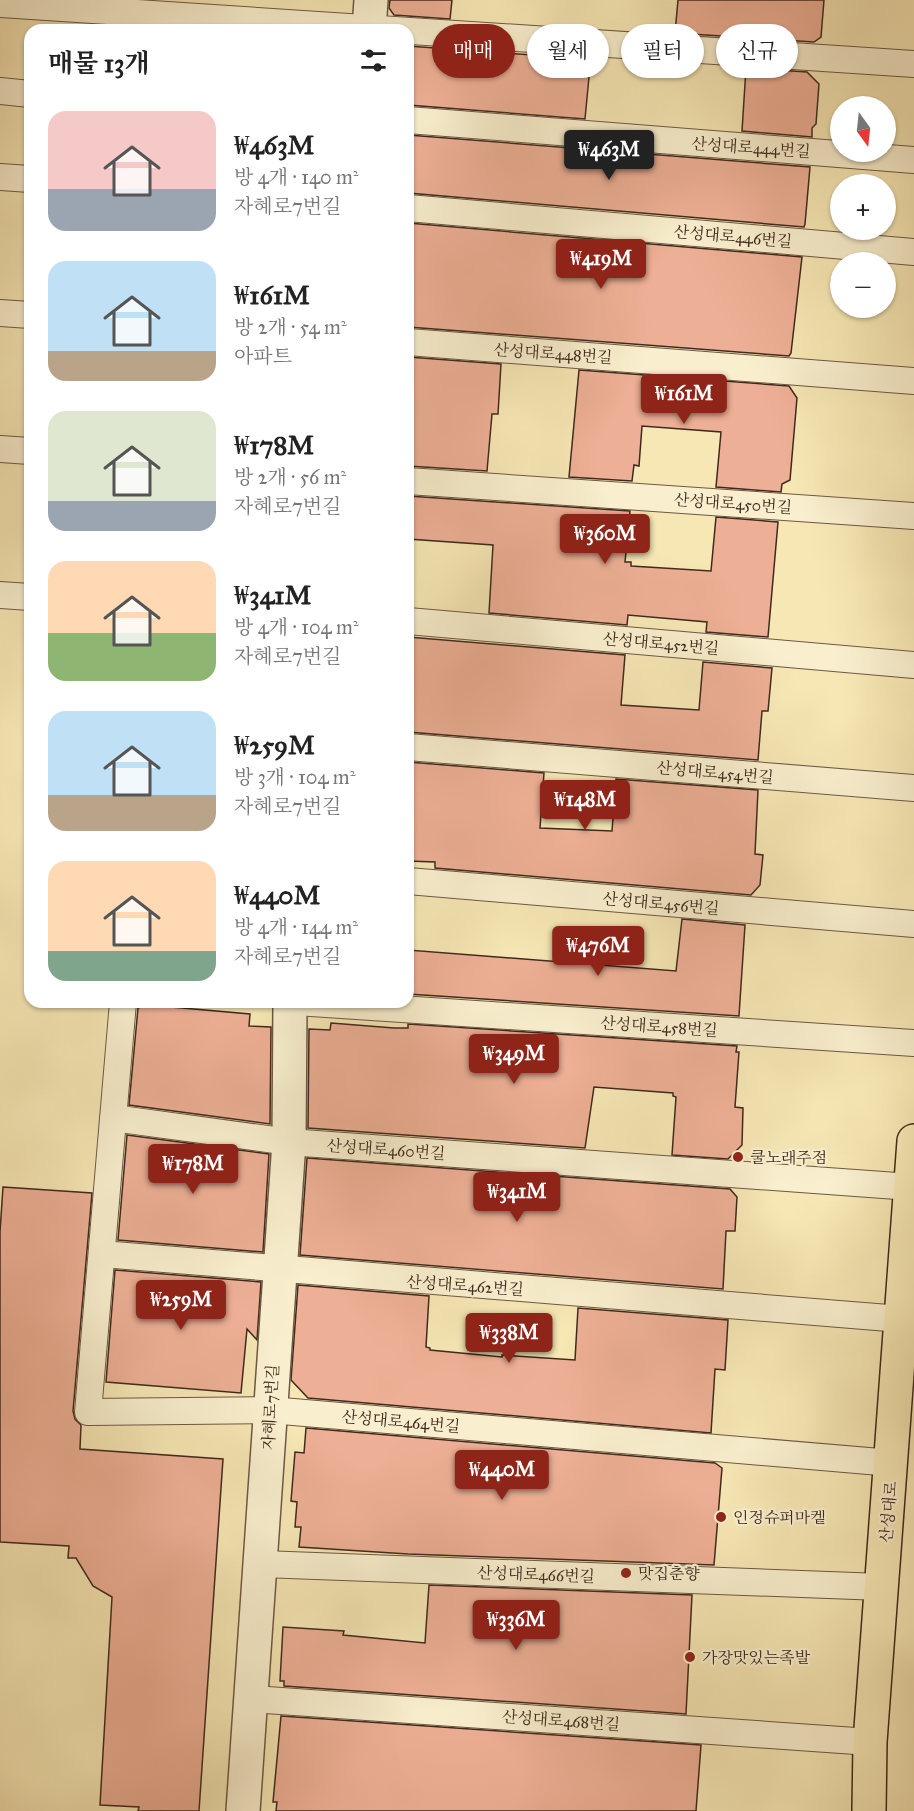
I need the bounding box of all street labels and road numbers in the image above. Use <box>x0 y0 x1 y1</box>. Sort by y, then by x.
street label: 산성대로444번길 <box>691 134 811 161</box>
street label: 산성대로446번길 <box>673 222 793 251</box>
street label: 산성대로448번길 <box>493 340 613 367</box>
street label: 산성대로450번길 <box>673 490 793 517</box>
street label: 산성대로452번길 <box>602 629 720 658</box>
street label: 산성대로454번길 <box>656 758 774 787</box>
street label: 산성대로456번길 <box>602 889 720 918</box>
street label: 산성대로458번길 <box>600 1013 718 1040</box>
street label: 산성대로460번길 <box>326 1136 446 1163</box>
street label: 산성대로462번길 <box>406 1272 524 1299</box>
street label: 자혜로7번길 <box>259 1364 282 1450</box>
street label: 산성대로464번길 <box>341 1407 461 1436</box>
street label: 산성대로 <box>876 1480 901 1544</box>
street label: 산성대로466번길 <box>477 1563 595 1586</box>
street label: 산성대로468번길 <box>501 1707 621 1734</box>

